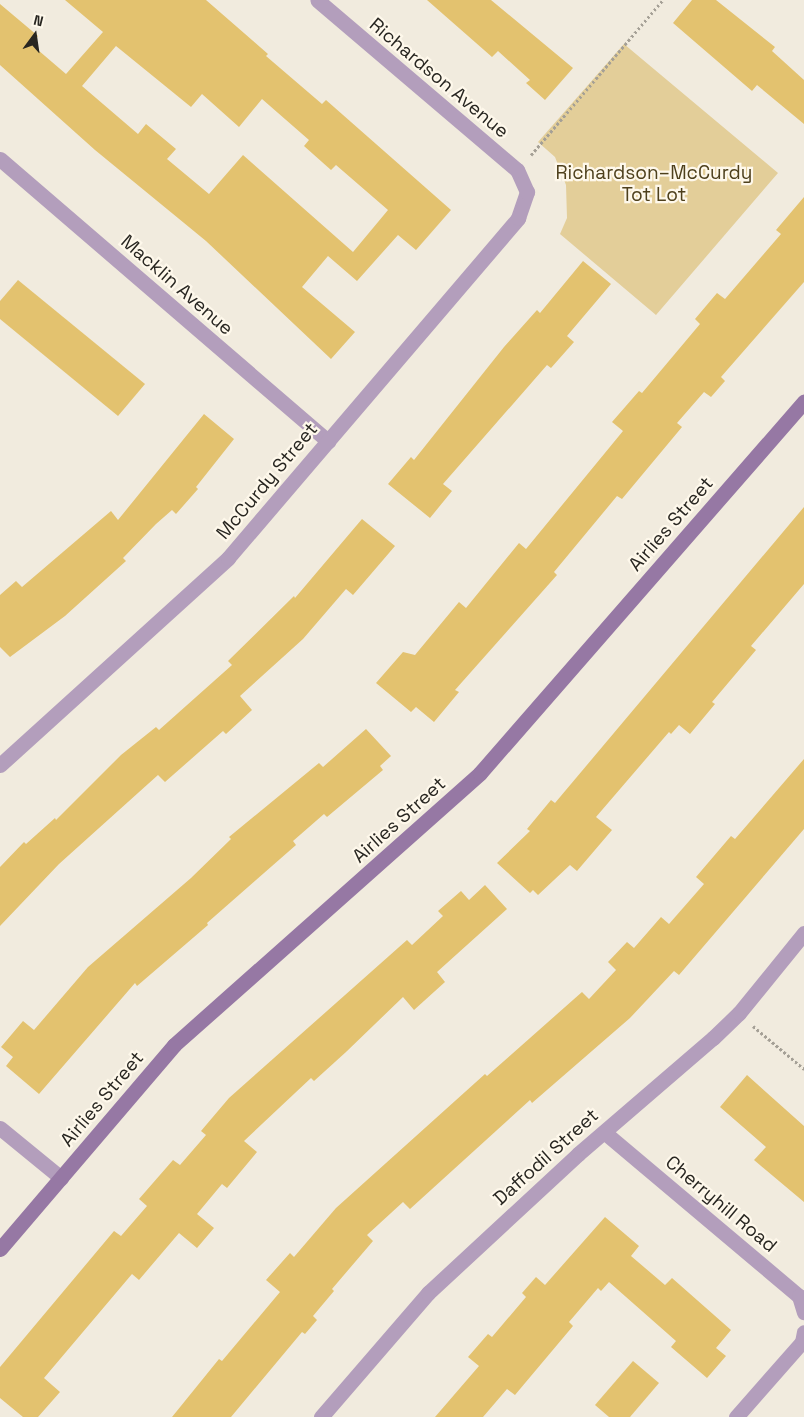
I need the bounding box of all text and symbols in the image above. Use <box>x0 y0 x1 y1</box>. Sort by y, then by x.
north arrow <box>10 10 60 60</box>
text: N <box>32 11 45 30</box>
street label: Richardson Avenue <box>365 13 513 143</box>
park label: Richardson–McCurdy Tot Lot <box>556 162 752 206</box>
street label: Macklin Avenue <box>116 230 238 340</box>
street label: McCurdy Street <box>212 418 322 544</box>
street label: Airlies Street <box>624 472 718 576</box>
street label: Airlies Street <box>348 772 450 868</box>
street label: Airlies Street <box>56 1047 148 1151</box>
street label: Daffodil Street <box>489 1104 603 1210</box>
street label: Cherryhill Road <box>661 1151 781 1257</box>

